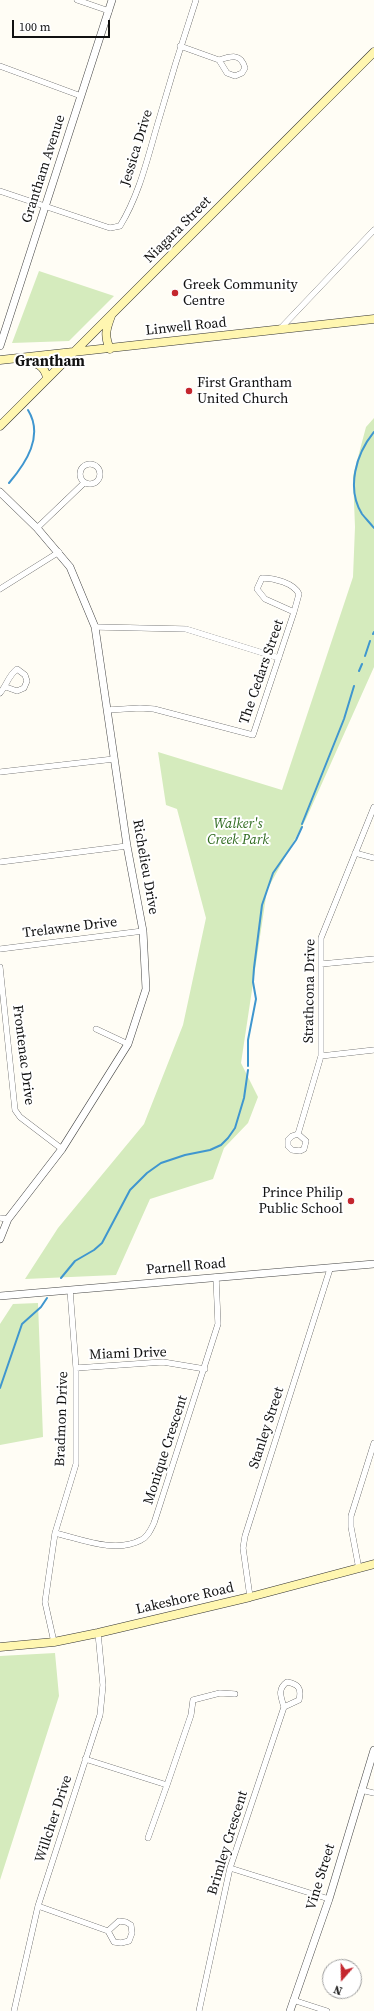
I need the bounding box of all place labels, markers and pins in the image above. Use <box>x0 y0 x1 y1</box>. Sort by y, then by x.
place label: Greek Community Centre <box>183 277 298 310</box>
marker: Greek Community Centre <box>170 288 180 298</box>
place label: First Grantham United Church <box>197 375 292 408</box>
marker: First Grantham United Church <box>184 386 194 396</box>
place label: Prince Philip Public School <box>259 1185 343 1218</box>
marker: Prince Philip Public School <box>346 1196 356 1206</box>

